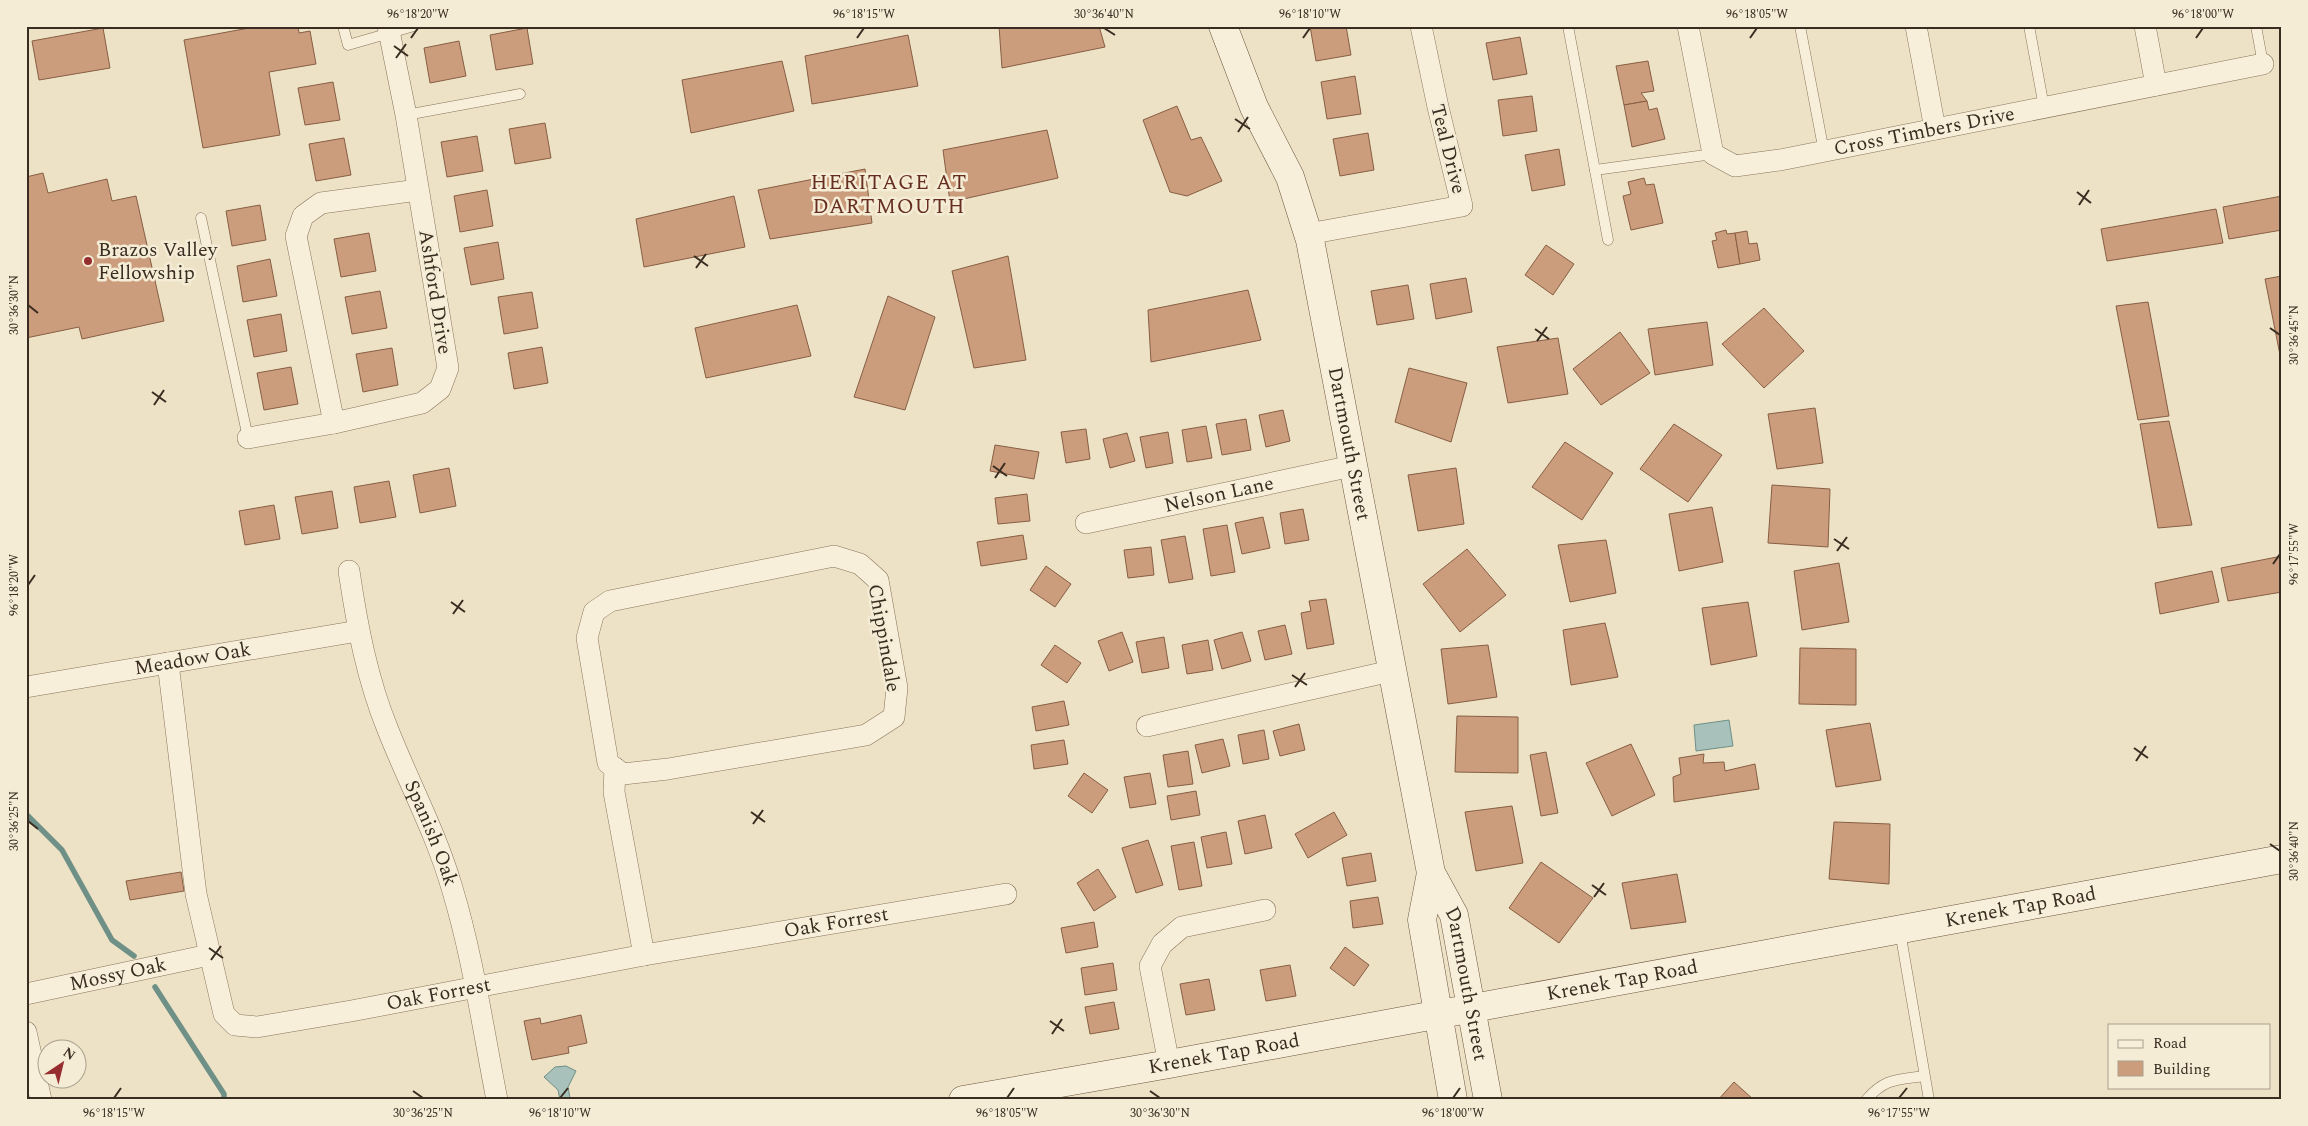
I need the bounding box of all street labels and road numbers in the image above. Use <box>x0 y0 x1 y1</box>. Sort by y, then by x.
street label: Cross Timbers Drive <box>1831 99 2017 164</box>
street label: Teal Drive <box>1422 101 1474 197</box>
street label: Ashford Drive <box>410 228 460 356</box>
street label: Dartmouth Street <box>1320 364 1378 523</box>
street label: Nelson Lane <box>1161 468 1277 521</box>
street label: Chippindale <box>860 582 908 694</box>
street label: Meadow Oak <box>132 634 253 683</box>
street label: Spanish Oak <box>396 775 466 890</box>
street label: Krenek Tap Road <box>1942 879 2099 936</box>
street label: Oak Forrest <box>781 899 891 946</box>
street label: Dartmouth Street <box>1437 901 1496 1063</box>
street label: Mossy Oak <box>67 949 169 999</box>
street label: Krenek Tap Road <box>1544 952 1700 1009</box>
street label: Oak Forrest <box>384 970 493 1019</box>
street label: Krenek Tap Road <box>1146 1025 1302 1082</box>

